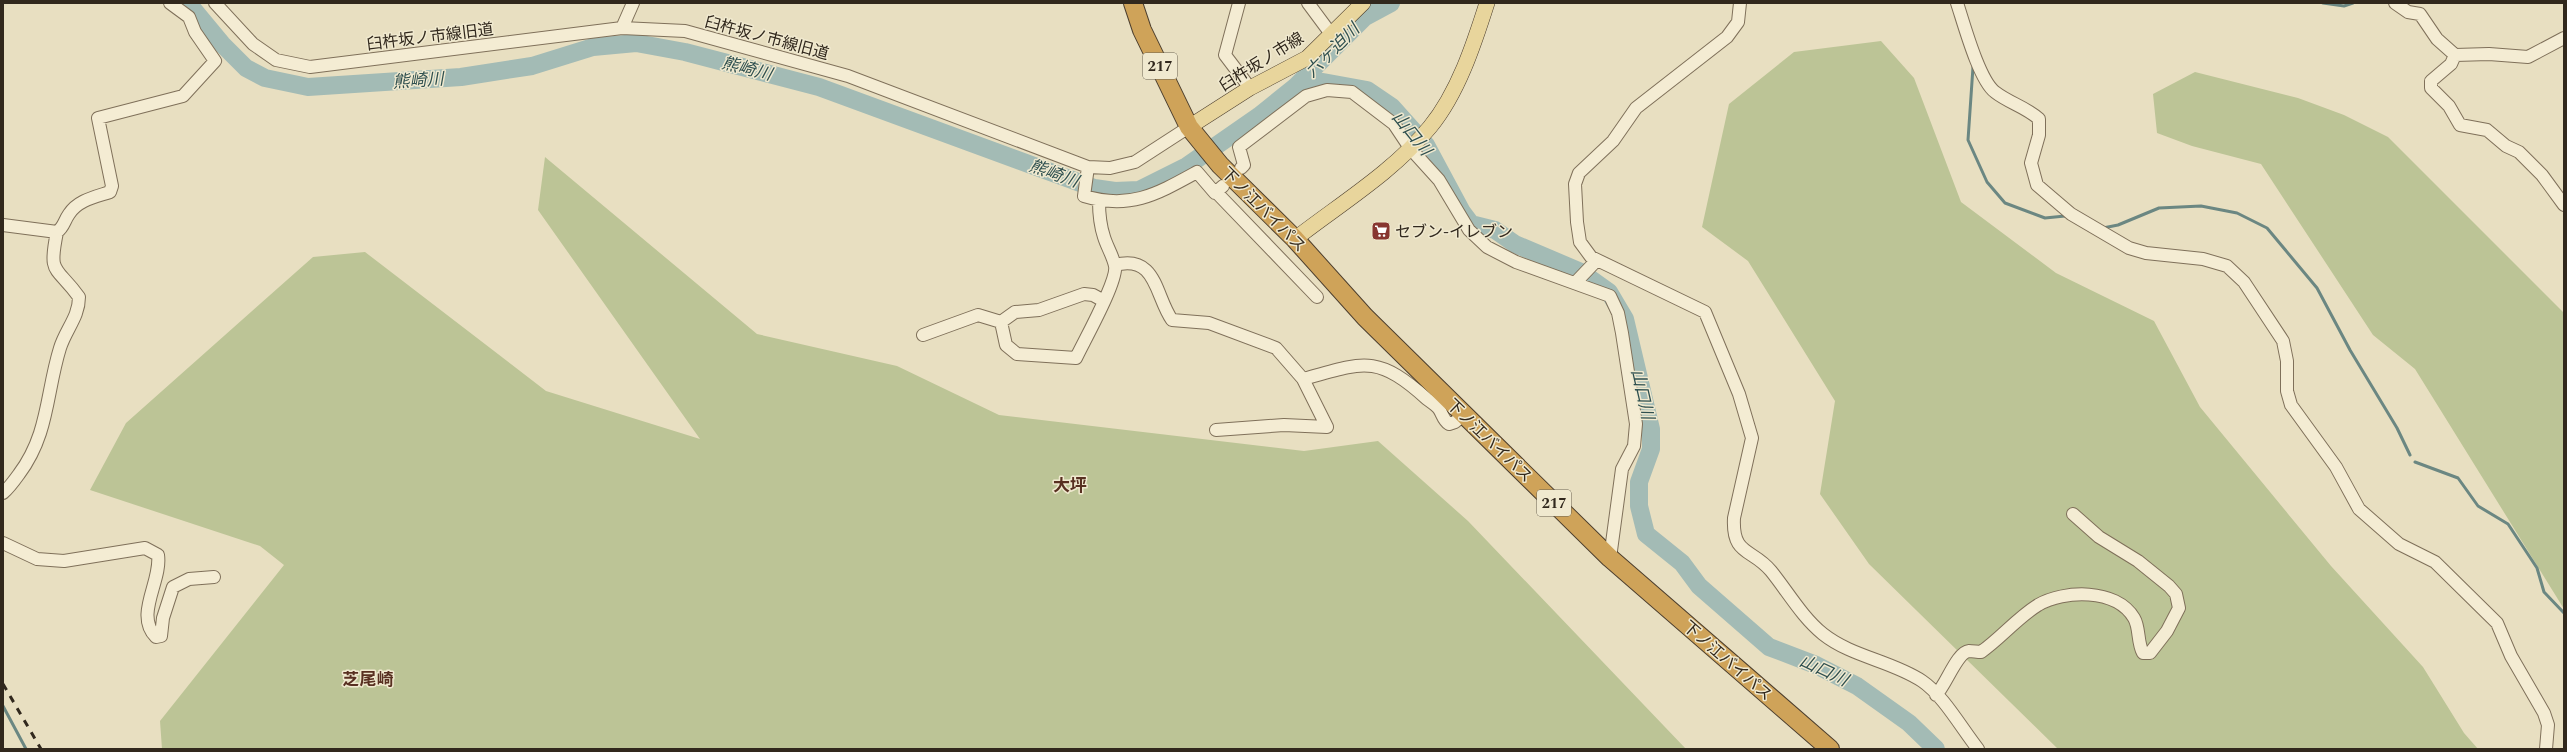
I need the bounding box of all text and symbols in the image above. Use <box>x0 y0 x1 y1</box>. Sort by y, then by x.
street label: 臼杵坂ノ市線旧道 <box>702 10 832 66</box>
water label: 六ヶ迫川 <box>1299 16 1367 84</box>
street label: 臼杵坂ノ市線旧道 <box>365 17 495 57</box>
street label: 臼杵坂ノ市線 <box>1214 26 1309 97</box>
water label: 熊崎川 <box>719 50 777 88</box>
road number: 217 <box>1143 53 1177 79</box>
water label: 熊崎川 <box>392 66 446 96</box>
water label: 山口川 <box>1385 106 1439 163</box>
water label: 熊崎川 <box>1025 153 1084 196</box>
street label: 下ノ江バイパス <box>1215 162 1311 258</box>
supermarket icon: セブン-イレブン <box>1370 220 1392 242</box>
place label: セブン-イレブン <box>1395 220 1513 244</box>
water label: 山口川 <box>1624 366 1661 424</box>
street label: 下ノ江バイパス <box>1441 393 1538 488</box>
district label: 大坪 <box>1053 473 1087 499</box>
road number: 217 <box>1537 490 1571 516</box>
street label: 下ノ江バイパス <box>1677 615 1777 706</box>
water label: 山口川 <box>1795 648 1854 694</box>
district label: 芝尾崎 <box>343 667 394 693</box>

